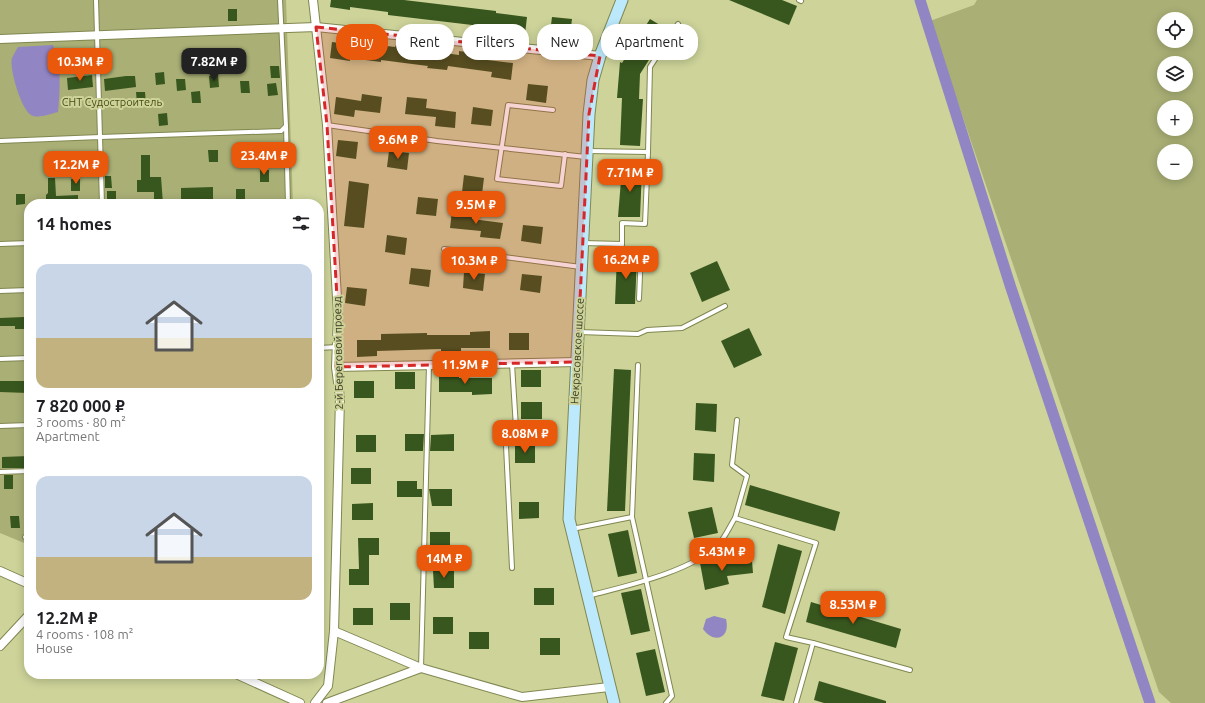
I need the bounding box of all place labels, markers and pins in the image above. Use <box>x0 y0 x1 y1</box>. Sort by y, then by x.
pin: 10.3M ₽ <box>43 48 117 82</box>
pin: 7.82M ₽ <box>177 48 251 82</box>
pin: 9.6M ₽ <box>365 126 431 160</box>
pin: 23.4M ₽ <box>227 142 301 176</box>
pin: 12.2M ₽ <box>39 151 113 185</box>
pin: 7.71M ₽ <box>593 159 667 193</box>
pin: 9.5M ₽ <box>443 191 509 225</box>
pin: 16.2M ₽ <box>589 246 663 280</box>
pin: 10.3M ₽ <box>437 247 511 281</box>
pin: 11.9M ₽ <box>428 351 502 385</box>
pin: 8.08M ₽ <box>488 420 562 454</box>
pin: 5.43M ₽ <box>685 538 759 572</box>
pin: 14M ₽ <box>416 545 472 579</box>
pin: 8.53M ₽ <box>816 591 890 625</box>

